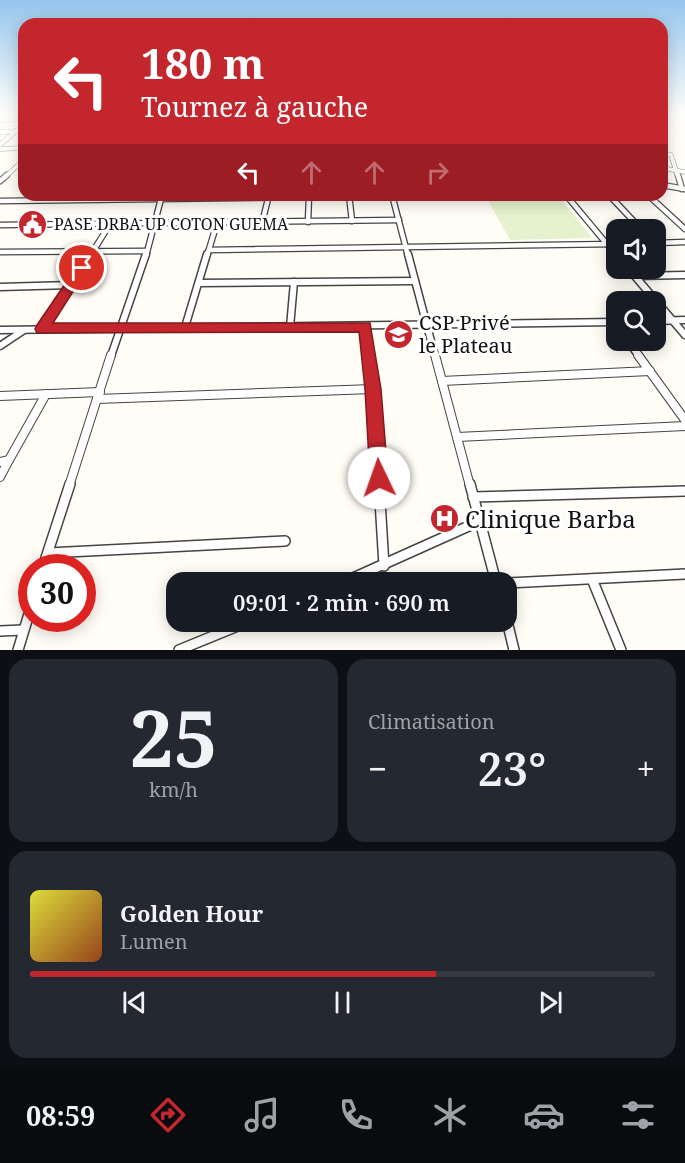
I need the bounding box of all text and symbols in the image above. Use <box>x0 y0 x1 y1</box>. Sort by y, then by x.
text: 180 m <box>141 34 265 91</box>
icon: left <box>42 42 120 120</box>
text: Tournez à gauche <box>141 88 368 125</box>
icon: left <box>232 156 265 189</box>
icon: ahead <box>295 156 328 189</box>
icon: ahead <box>358 156 391 189</box>
icon: right <box>421 156 454 189</box>
public building icon: PASE DRBA UP COTON GUEMA <box>17 208 49 240</box>
place label: PASE DRBA UP COTON GUEMA <box>54 213 289 235</box>
map controls <box>606 219 666 351</box>
button: sound <box>606 219 666 279</box>
pin <box>56 242 107 293</box>
icon: arrive <box>65 251 98 284</box>
button: search <box>606 291 666 351</box>
place label: CSP Privé le Plateau <box>419 309 513 359</box>
school or university icon: CSP Privé le Plateau <box>382 318 414 350</box>
position arrow <box>347 446 411 510</box>
hospital icon: Clinique Barba <box>428 502 460 534</box>
place label: Clinique Barba <box>465 502 636 535</box>
speed limit sign: 30 <box>18 554 96 632</box>
text: 09:01 · 2 min · 690 m <box>233 587 450 617</box>
text: 25 <box>129 684 218 790</box>
text: Climatisation <box>368 708 495 735</box>
text: 23° <box>477 738 546 799</box>
text: − <box>368 746 387 791</box>
text: + <box>637 746 655 791</box>
text: km/h <box>149 776 198 803</box>
text: Golden Hour <box>120 898 263 928</box>
text: Lumen <box>120 928 188 955</box>
icon: previous <box>118 986 151 1019</box>
icon: pause <box>326 986 359 1019</box>
icon: next <box>534 986 567 1019</box>
icon: directions <box>147 1094 189 1136</box>
icon: music <box>241 1094 283 1136</box>
icon: phone <box>335 1094 377 1136</box>
icon: climate <box>429 1094 471 1136</box>
icon: car <box>523 1094 565 1136</box>
icon: filters <box>617 1094 659 1136</box>
text: 08:59 <box>26 1097 95 1134</box>

